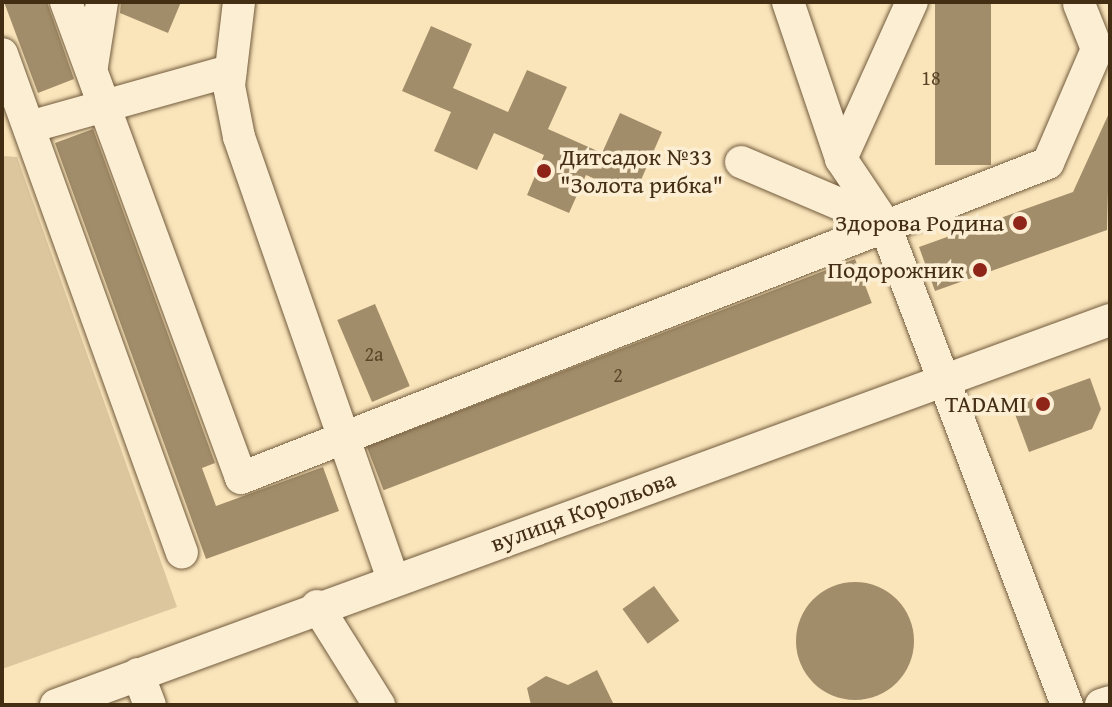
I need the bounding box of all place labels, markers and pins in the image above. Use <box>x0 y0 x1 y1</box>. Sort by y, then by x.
place label: Дитсадок №33 "Золота рибка" <box>560 143 723 199</box>
marker: Дитсадок №33 "Золота рибка" <box>535 162 553 180</box>
place label: Здорова Родина <box>835 209 1004 237</box>
marker: Здорова Родина <box>1011 214 1029 232</box>
place label: Подорожник <box>827 256 964 284</box>
marker: Подорожник <box>971 261 989 279</box>
place label: TADAMI <box>945 390 1027 418</box>
marker: TADAMI <box>1034 395 1052 413</box>

